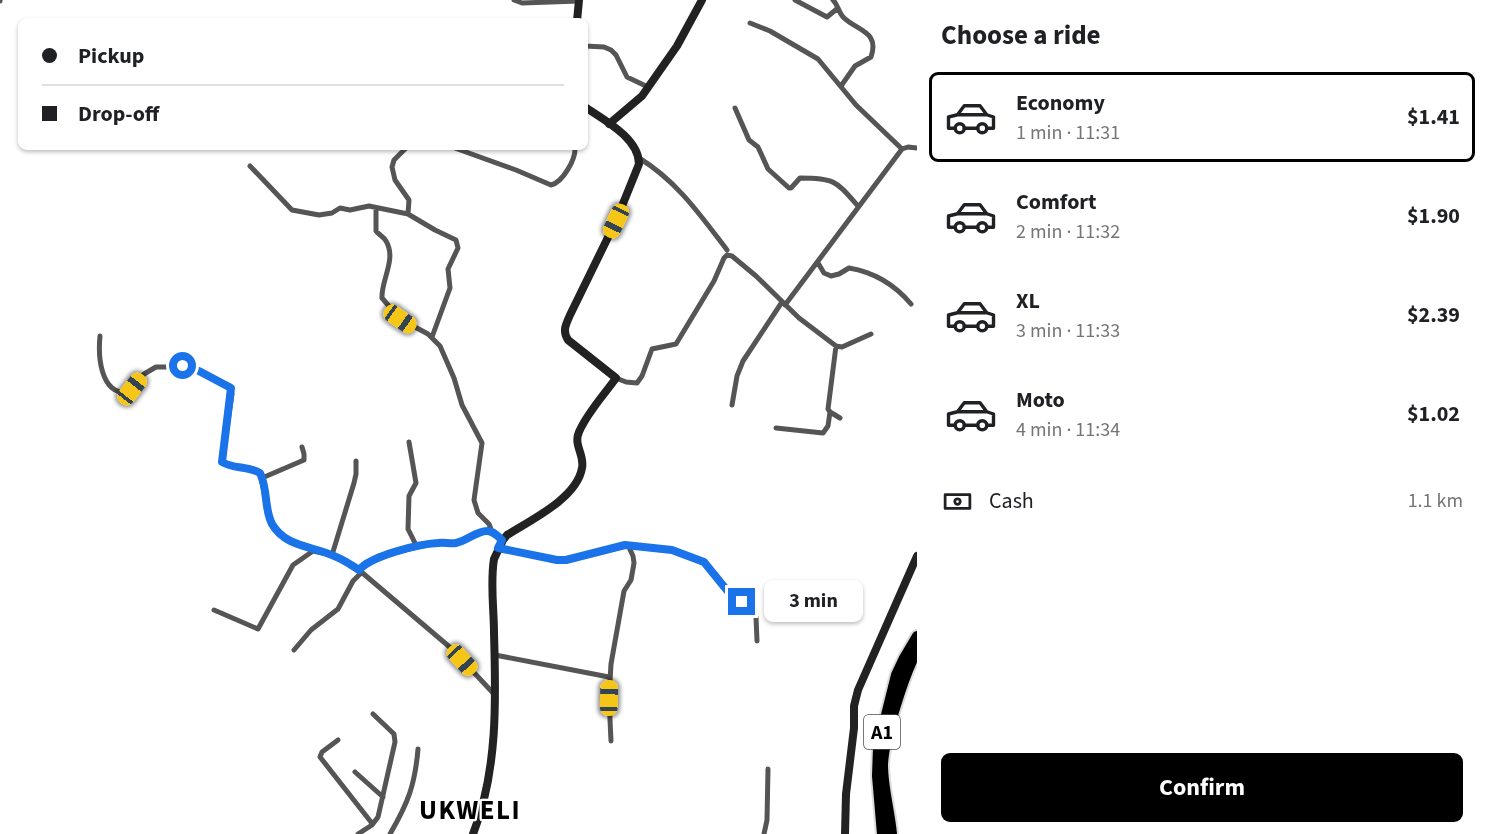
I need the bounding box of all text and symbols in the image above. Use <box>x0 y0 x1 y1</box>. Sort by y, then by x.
text: Choose a ride <box>941 16 1101 55</box>
text: Pickup <box>78 40 144 72</box>
text: Economy <box>1016 87 1105 119</box>
icon: car <box>944 90 998 144</box>
text: Drop-off <box>78 98 159 130</box>
text: $1.41 <box>1407 101 1460 133</box>
text: 1 min · 11:31 <box>1016 119 1120 147</box>
text: Comfort <box>1016 186 1097 218</box>
icon: car <box>944 189 998 243</box>
text: $1.90 <box>1407 200 1460 232</box>
car <box>600 201 632 241</box>
text: 2 min · 11:32 <box>1016 218 1120 246</box>
text: XL <box>1016 285 1040 317</box>
icon: car <box>944 288 998 342</box>
text: $2.39 <box>1407 299 1460 331</box>
car <box>380 301 420 337</box>
text: 3 min · 11:33 <box>1016 317 1120 345</box>
route start <box>169 352 196 379</box>
car <box>114 369 150 409</box>
text: Moto <box>1016 384 1065 416</box>
icon: car <box>944 387 998 441</box>
text: $1.02 <box>1407 398 1460 430</box>
text: 4 min · 11:34 <box>1016 416 1120 444</box>
icon: cash <box>941 485 974 518</box>
text: Cash <box>989 485 1034 517</box>
text: 1.1 km <box>1408 487 1463 515</box>
callout: 3 min <box>763 581 862 623</box>
text: 3 min <box>789 587 838 615</box>
route end <box>728 588 755 615</box>
car <box>443 641 481 679</box>
car <box>600 680 618 716</box>
road number: A1 <box>864 715 900 749</box>
button: Confirm <box>941 753 1463 822</box>
district label: UKWELI <box>419 791 521 830</box>

